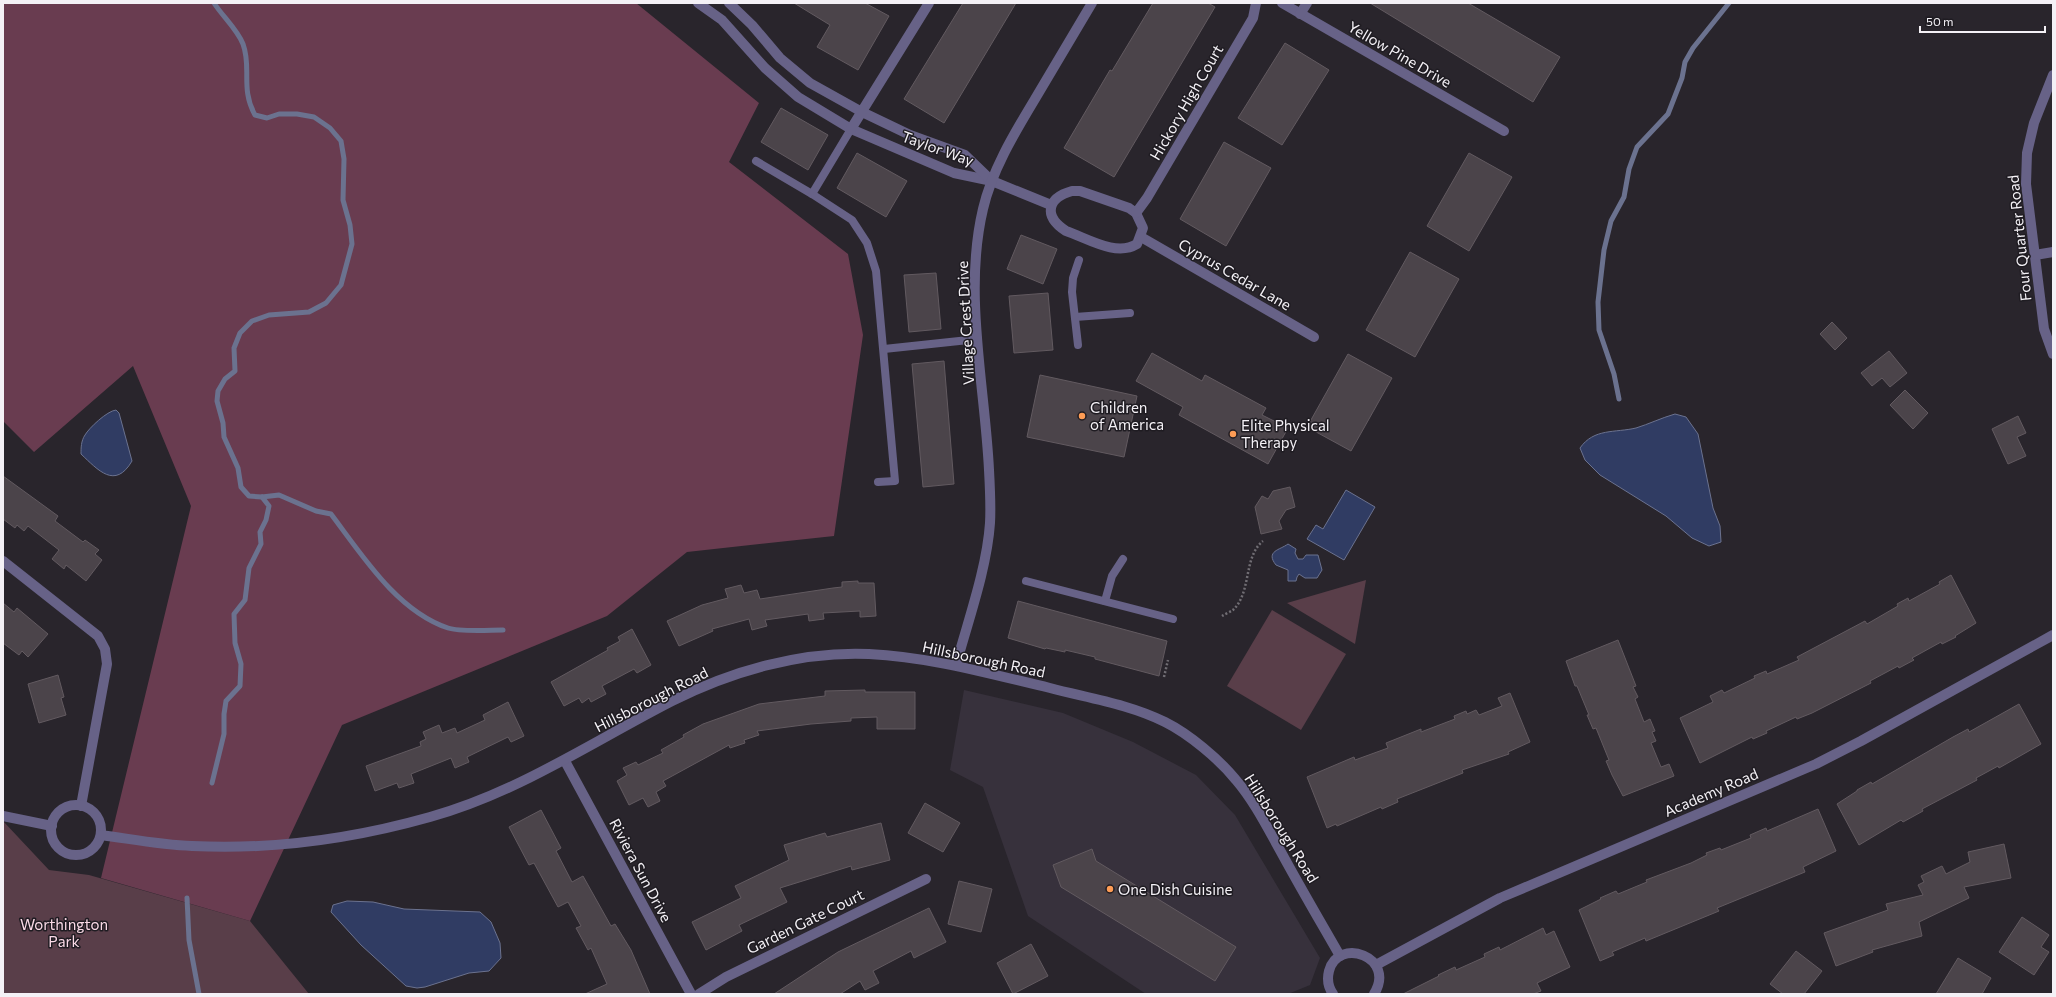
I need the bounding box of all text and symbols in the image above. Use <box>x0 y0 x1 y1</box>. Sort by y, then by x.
scale bar <box>1920 8 2045 34</box>
text: 50 m <box>1926 14 1954 28</box>
street label: Yellow Pine Drive <box>1345 17 1455 91</box>
street label: Hickory High Court <box>1146 41 1226 163</box>
street label: Taylor Way <box>900 127 977 169</box>
street label: Four Quarter Road <box>2003 174 2035 302</box>
street label: Cyprus Cedar Lane <box>1175 234 1295 314</box>
street label: Village Crest Drive <box>953 260 977 386</box>
place label: Children of America <box>1090 398 1164 433</box>
marker: Children of America <box>1077 411 1087 421</box>
place label: Elite Physical Therapy <box>1241 416 1330 451</box>
marker: Elite Physical Therapy <box>1228 429 1238 439</box>
street label: Hillsborough Road <box>921 637 1047 681</box>
street label: Hillsborough Road <box>591 663 711 735</box>
street label: Academy Road <box>1661 764 1761 820</box>
street label: Hillsborough Road <box>1241 770 1323 886</box>
street label: Riviera Sun Drive <box>606 815 676 925</box>
place label: One Dish Cuisine <box>1118 880 1233 898</box>
marker: One Dish Cuisine <box>1105 884 1115 894</box>
street label: Garden Gate Court <box>744 885 866 957</box>
park label: Worthington Park <box>20 915 108 950</box>

